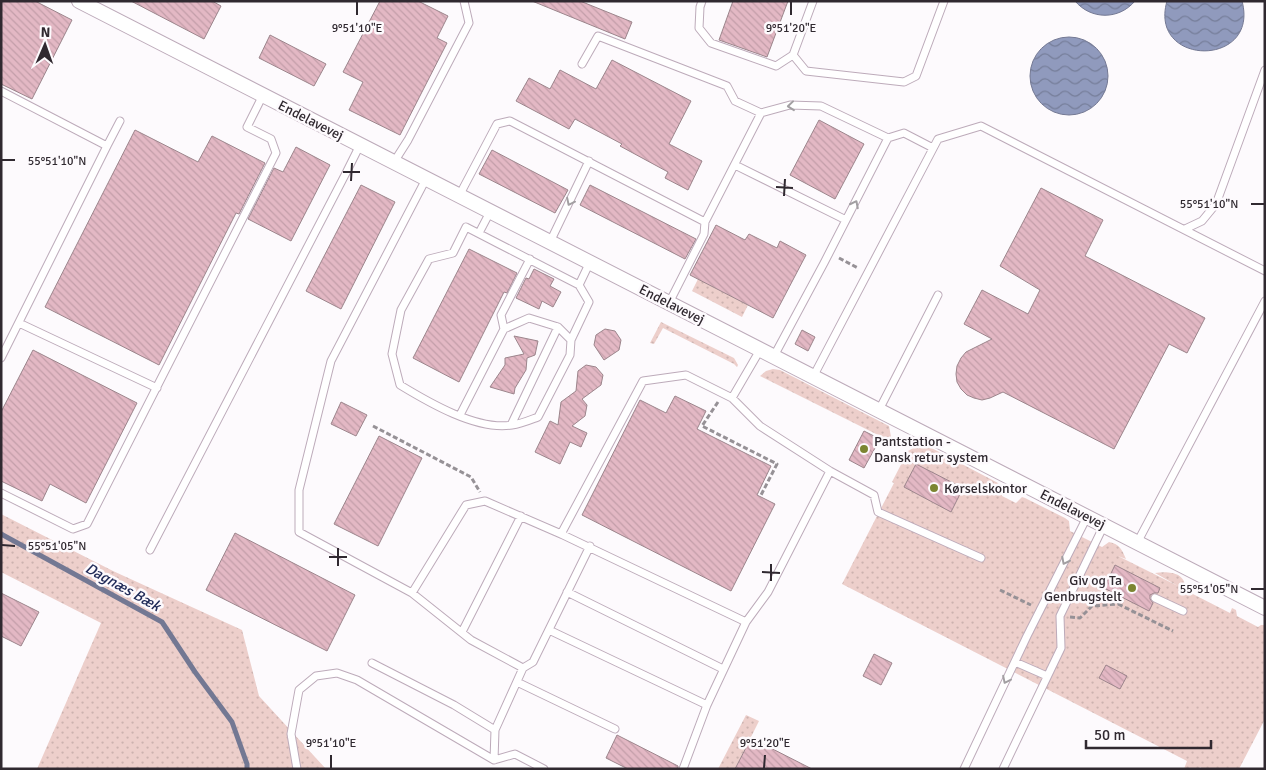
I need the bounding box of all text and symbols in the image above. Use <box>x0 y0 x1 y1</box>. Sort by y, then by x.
north arrow <box>20 20 70 70</box>
text: 9°51'10"E <box>332 21 383 36</box>
text: 9°51'20"E <box>766 21 817 36</box>
text: N <box>40 24 51 41</box>
street label: Endelavevej <box>275 97 346 144</box>
one-way arrow <box>786 101 794 112</box>
text: 55°51'10"N <box>28 154 86 169</box>
one-way arrow <box>566 197 576 206</box>
text: 55°51'10"N <box>1180 197 1238 212</box>
one-way arrow <box>849 200 859 209</box>
street label: Endelavevej <box>636 281 707 328</box>
place label: Pantstation - Dansk retur system <box>874 433 988 466</box>
marker: Pantstation - Dansk retur system <box>858 443 870 455</box>
place label: Kørselskontor <box>944 480 1028 497</box>
marker: Kørselskontor <box>928 482 940 494</box>
street label: Endelavevej <box>1037 486 1108 533</box>
text: 55°51'05"N <box>28 539 86 554</box>
one-way arrow <box>1061 556 1071 565</box>
water label: Dagnæs Bæk <box>82 559 165 616</box>
place label: Giv og Ta Genbrugstelt <box>1044 572 1122 605</box>
marker: Giv og Ta Genbrugstelt <box>1126 582 1138 594</box>
text: 55°51'05"N <box>1180 582 1238 597</box>
one-way arrow <box>1003 674 1013 683</box>
scale bar <box>1086 718 1211 750</box>
text: 50 m <box>1094 726 1125 744</box>
text: 9°51'10"E <box>306 736 357 751</box>
text: 9°51'20"E <box>740 736 791 751</box>

